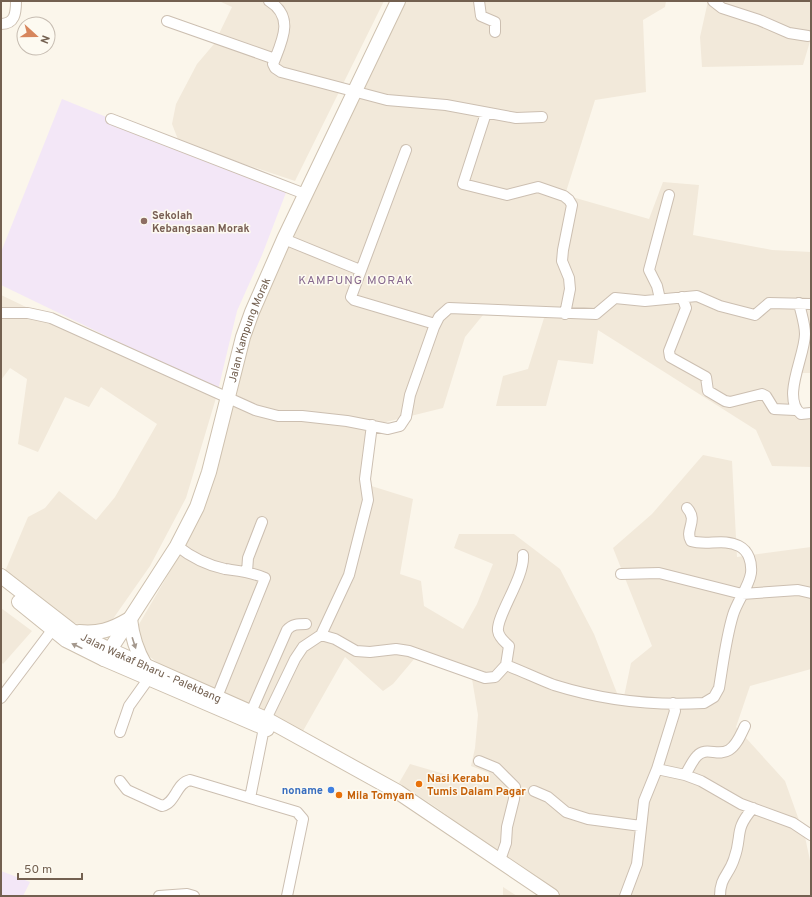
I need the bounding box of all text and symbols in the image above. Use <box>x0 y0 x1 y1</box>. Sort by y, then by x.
north arrow <box>16 16 56 56</box>
text: N <box>36 33 52 45</box>
place label: Sekolah Kebangsaan Morak <box>152 209 250 236</box>
marker: Sekolah Kebangsaan Morak <box>139 216 149 226</box>
district label: KAMPUNG MORAK <box>298 273 414 289</box>
street label: Jalan Kampung Morak <box>226 276 274 384</box>
street label: Jalan Wakaf Bharu - Palekbang <box>78 630 223 706</box>
one-way arrow <box>131 638 137 650</box>
one-way arrow <box>71 643 83 649</box>
place label: Nasi Kerabu Tumis Dalam Pagar <box>427 772 526 799</box>
marker: Nasi Kerabu Tumis Dalam Pagar <box>414 779 424 789</box>
place label: noname <box>282 784 323 798</box>
marker: noname <box>326 785 336 795</box>
place label: Mila Tomyam <box>347 789 414 803</box>
marker: Mila Tomyam <box>334 790 344 800</box>
scale bar <box>18 855 82 881</box>
text: 50 m <box>24 862 52 878</box>

